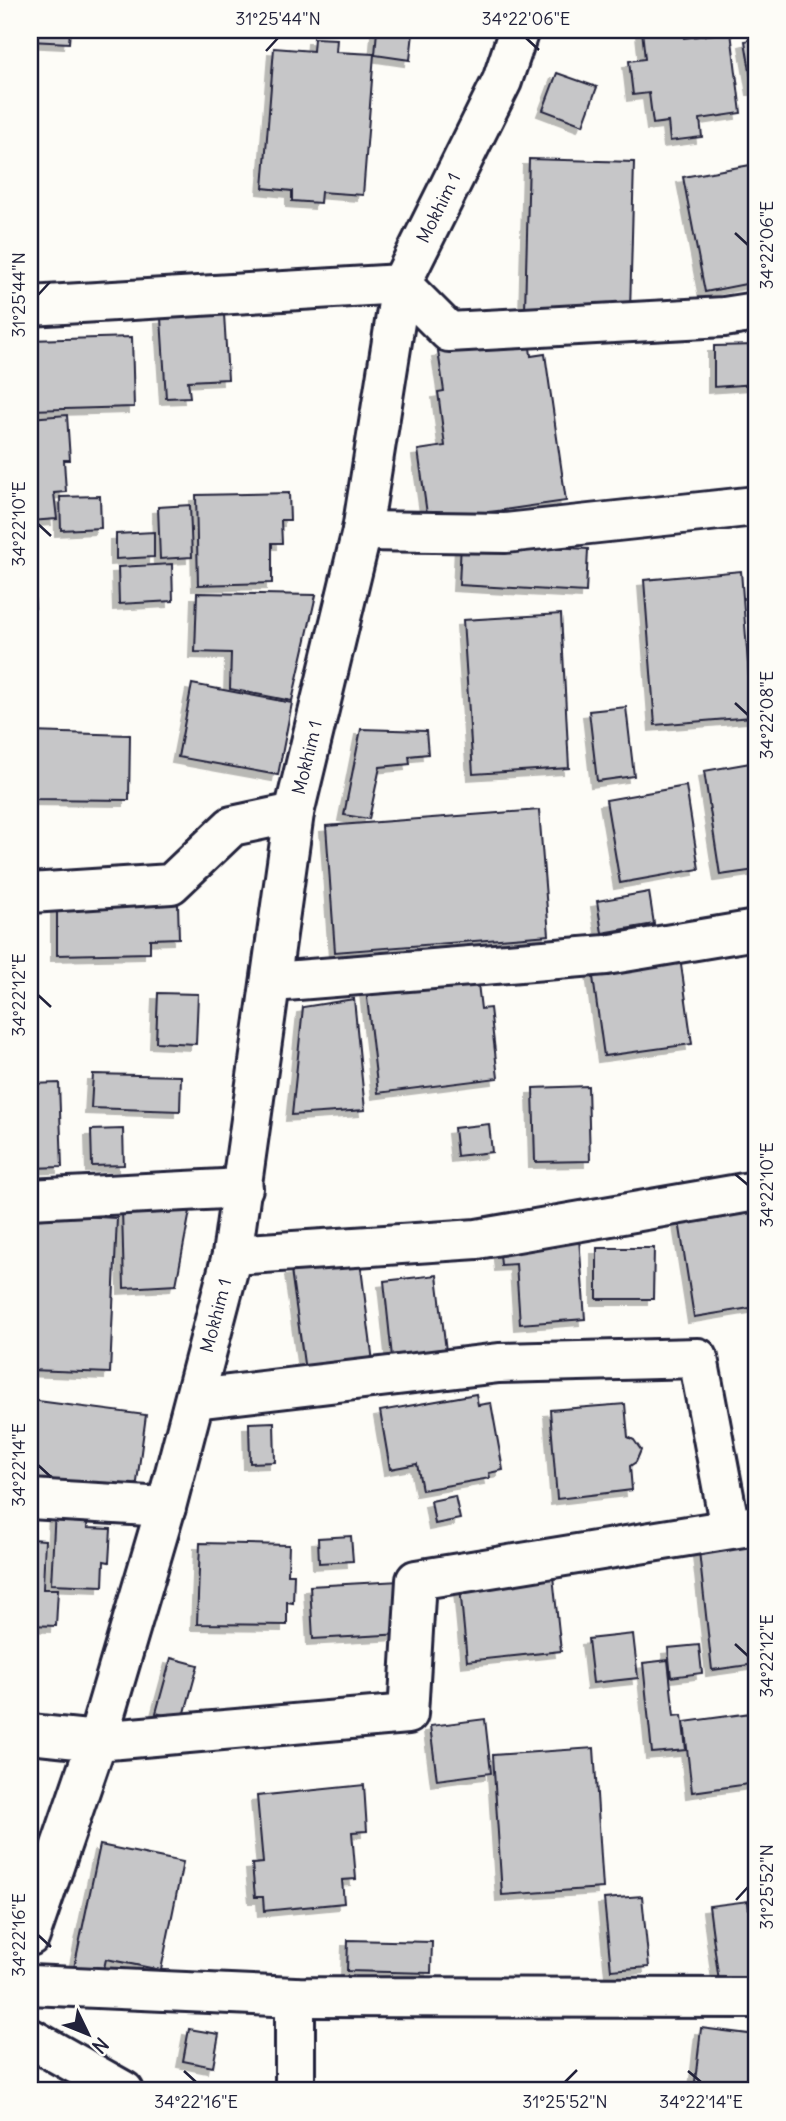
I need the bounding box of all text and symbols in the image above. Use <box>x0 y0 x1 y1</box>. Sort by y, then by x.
text: 31°25'44"N <box>235 7 321 30</box>
text: 34°22'06"E <box>482 7 570 30</box>
street label: Mokhim 1 <box>411 169 465 247</box>
text: 34°22'06"E <box>755 201 778 289</box>
text: 31°25'44"N <box>7 252 30 338</box>
text: 34°22'10"E <box>7 481 30 567</box>
text: 34°22'08"E <box>755 671 778 759</box>
street label: Mokhim 1 <box>287 718 327 797</box>
text: 34°22'12"E <box>7 953 30 1037</box>
text: 34°22'10"E <box>755 1142 778 1228</box>
street label: Mokhim 1 <box>195 1276 236 1355</box>
text: 34°22'14"E <box>7 1423 30 1507</box>
text: 34°22'12"E <box>755 1614 778 1698</box>
text: 31°25'52"N <box>755 1844 778 1930</box>
text: 34°22'16"E <box>7 1893 30 1977</box>
north arrow <box>52 1998 122 2068</box>
text: N <box>87 2033 114 2059</box>
text: 34°22'16"E <box>154 2090 238 2113</box>
text: 31°25'52"N <box>522 2090 608 2113</box>
text: 34°22'14"E <box>659 2090 743 2113</box>

